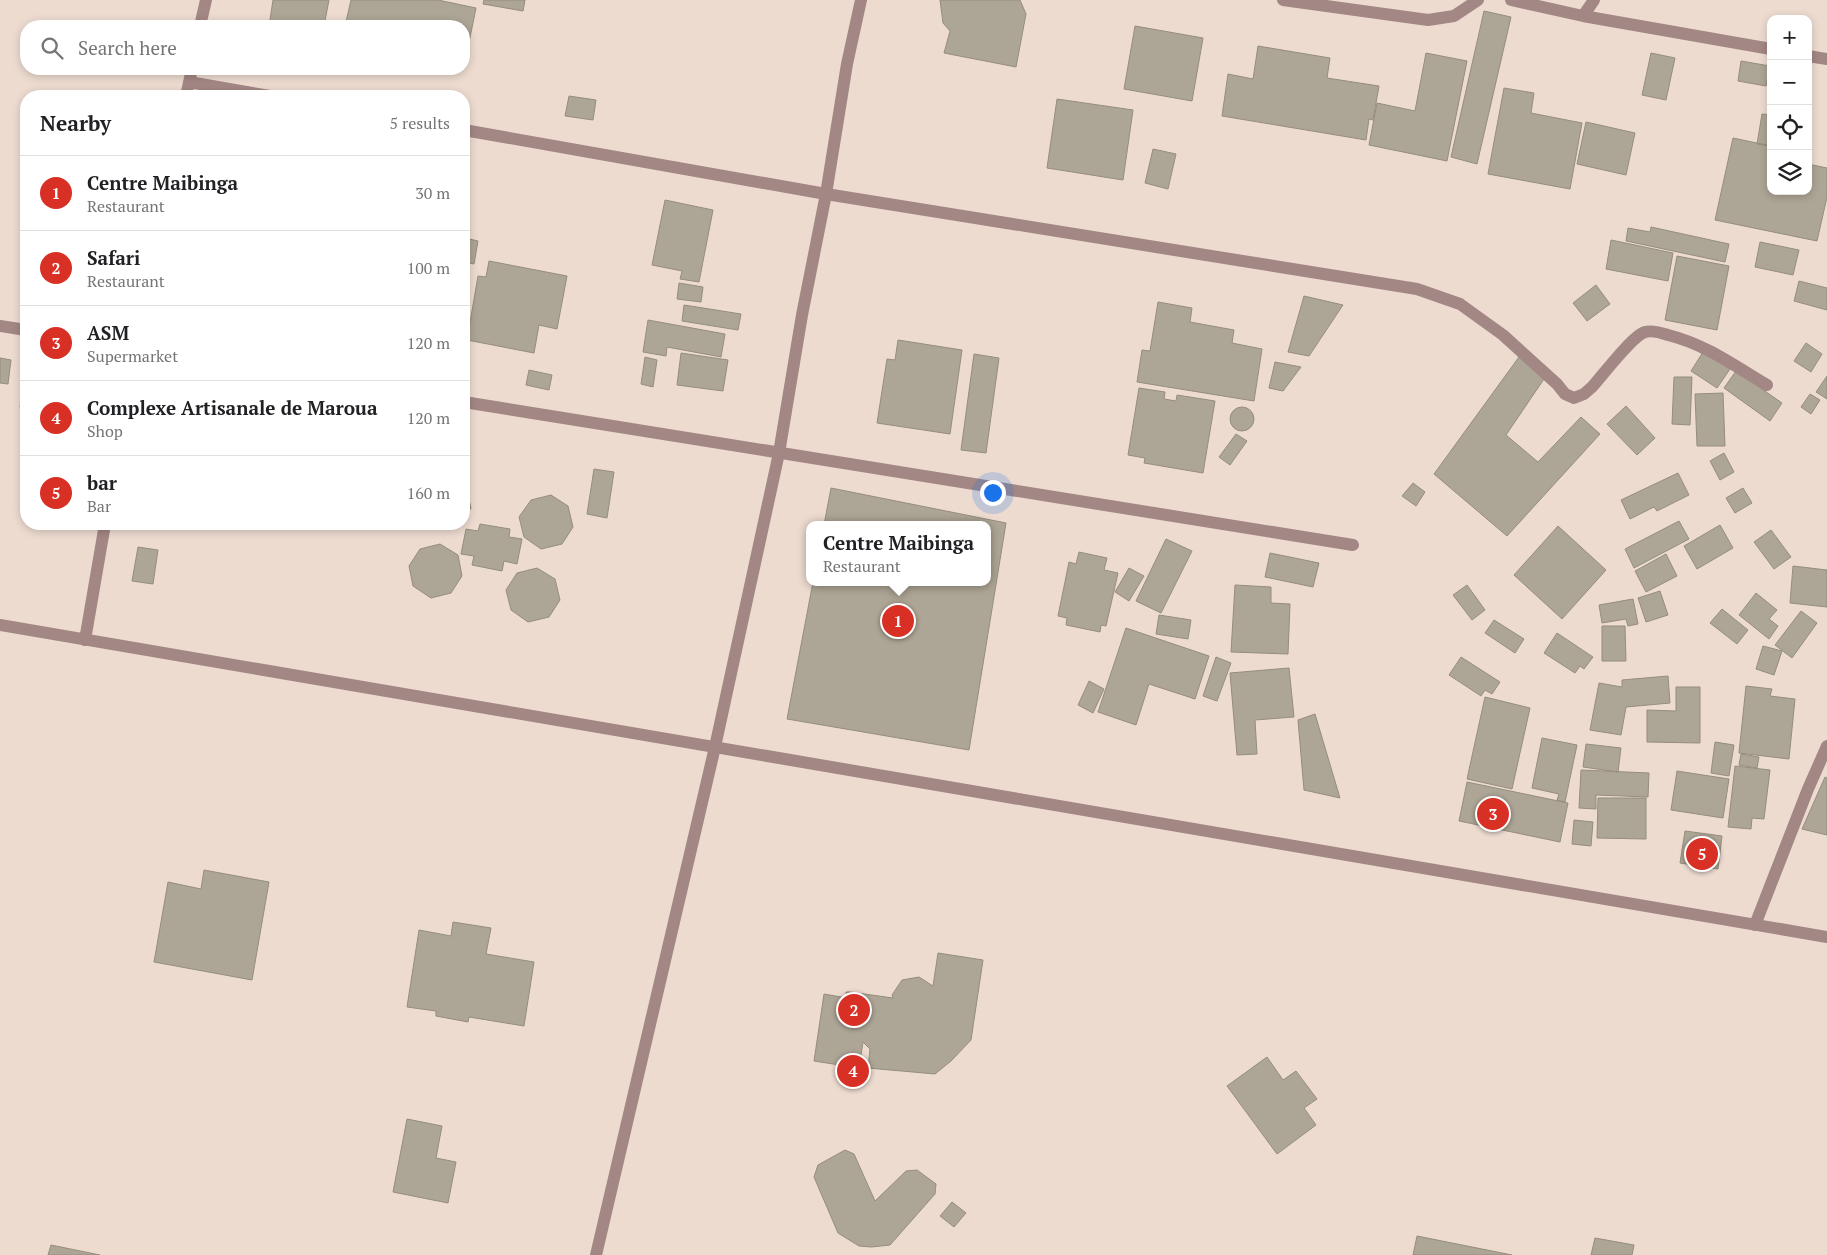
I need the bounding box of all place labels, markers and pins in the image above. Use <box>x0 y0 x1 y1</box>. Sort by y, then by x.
pin: 1 <box>882 602 914 640</box>
pin: 3 <box>1477 795 1509 833</box>
pin: 5 <box>1686 835 1718 873</box>
pin: 2 <box>838 991 870 1029</box>
pin: 4 <box>837 1052 869 1090</box>

